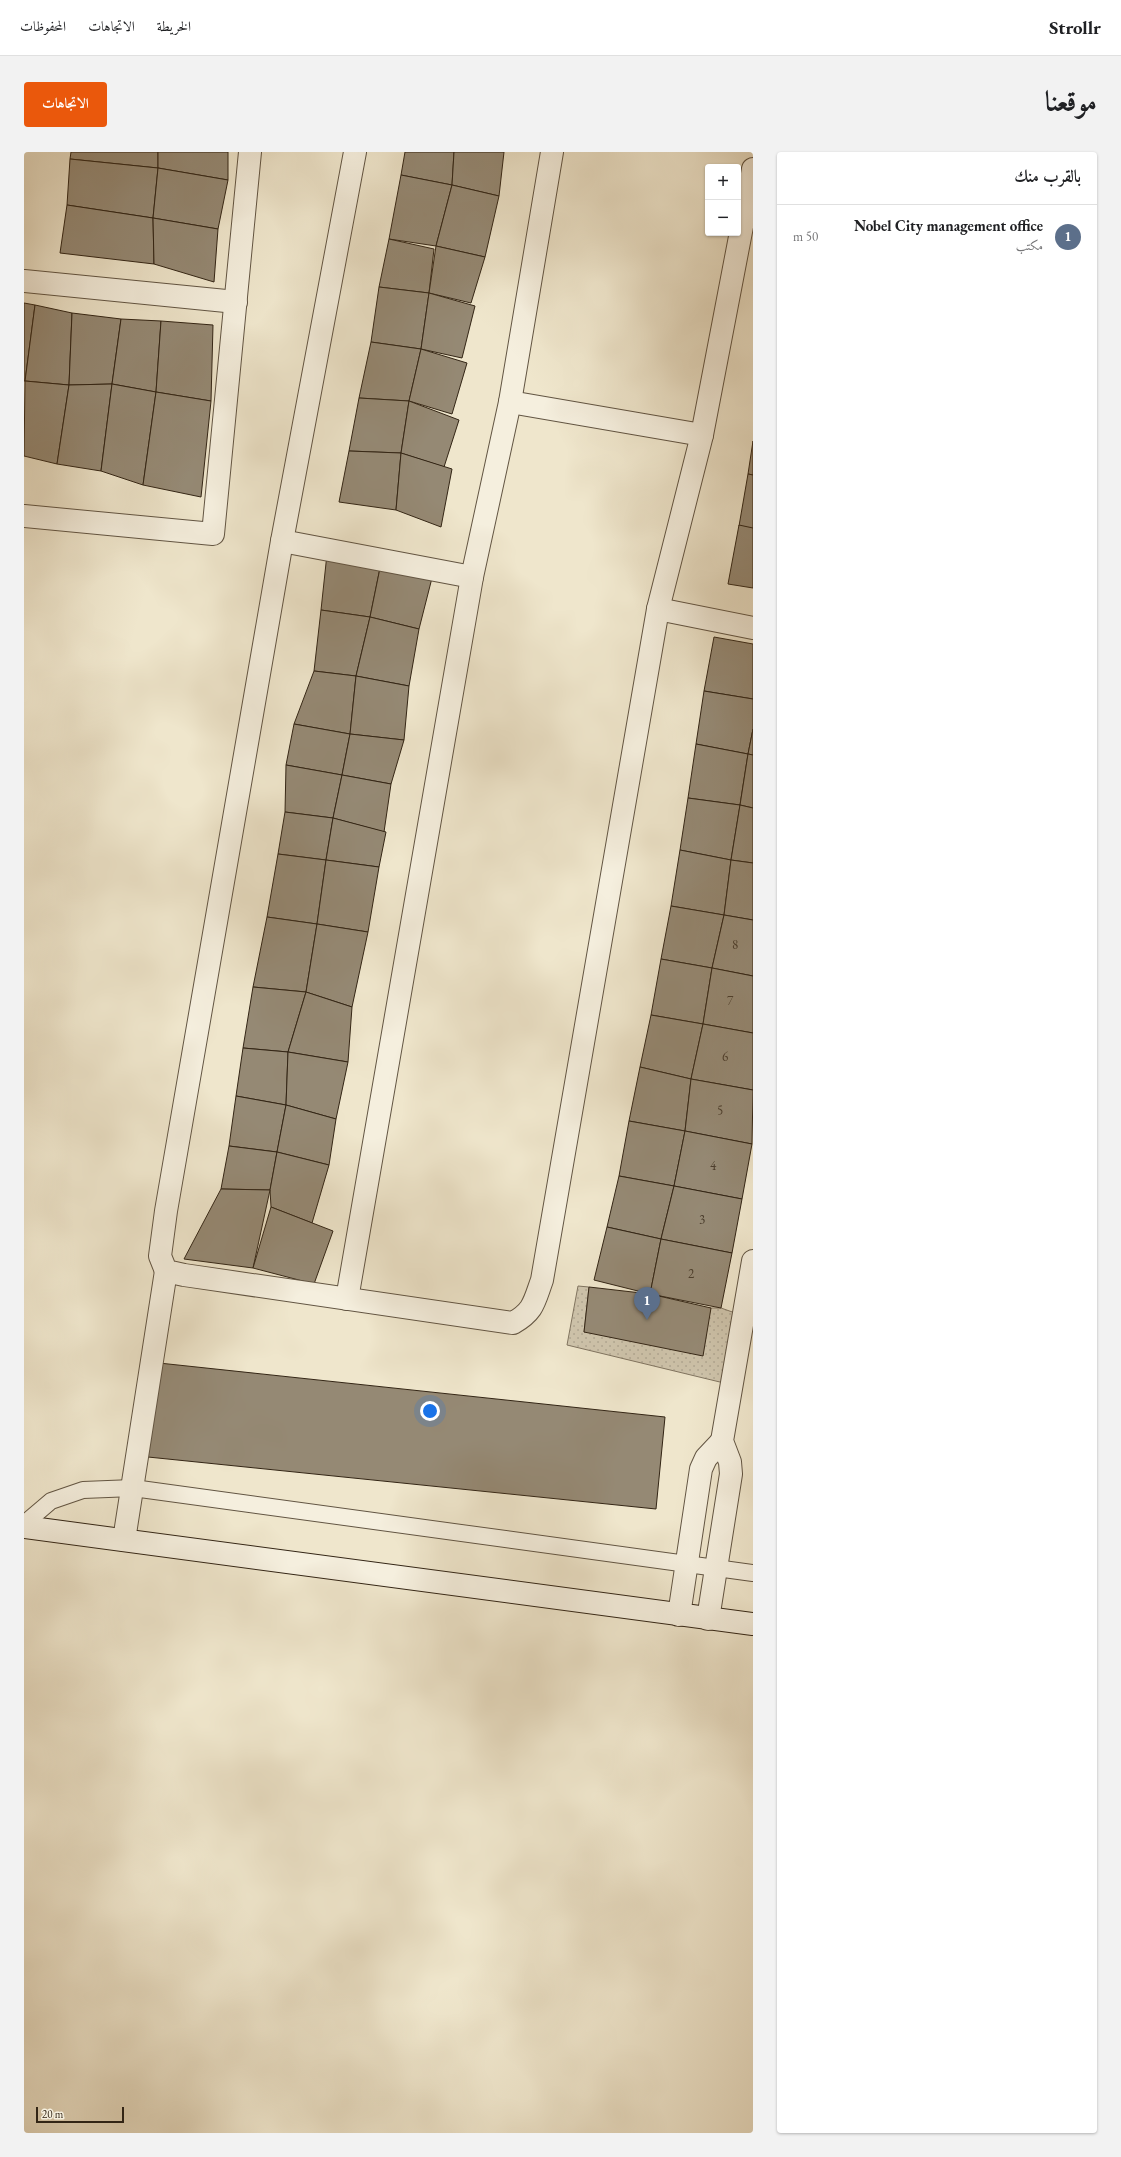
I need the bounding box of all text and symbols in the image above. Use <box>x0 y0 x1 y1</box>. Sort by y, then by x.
text: Strollr <box>1049 15 1101 40</box>
text: المحفوظات <box>20 17 66 35</box>
text: الاتجاهات <box>88 17 135 35</box>
text: الخريطة <box>157 17 191 35</box>
button: الاتجاهات <box>24 82 107 127</box>
text: موقعنا <box>1045 83 1097 119</box>
map controls <box>705 164 741 236</box>
button: + <box>705 164 741 200</box>
text: بالقرب منك <box>1014 165 1081 187</box>
button: − <box>705 200 741 236</box>
text: Nobel City management office <box>854 216 1043 235</box>
text: 50 m <box>793 228 818 245</box>
text: 1 <box>1065 228 1071 245</box>
text: مكتب <box>1016 237 1043 254</box>
house number: 8 <box>732 936 738 953</box>
house number: 7 <box>727 992 734 1009</box>
house number: 6 <box>722 1048 728 1065</box>
house number: 5 <box>717 1102 723 1119</box>
house number: 4 <box>710 1157 717 1174</box>
house number: 3 <box>699 1211 705 1228</box>
house number: 2 <box>688 1265 695 1282</box>
pin: 1 <box>634 1287 660 1320</box>
your location <box>420 1401 440 1421</box>
scale bar <box>36 2105 124 2124</box>
text: 20 m <box>42 2107 63 2121</box>

